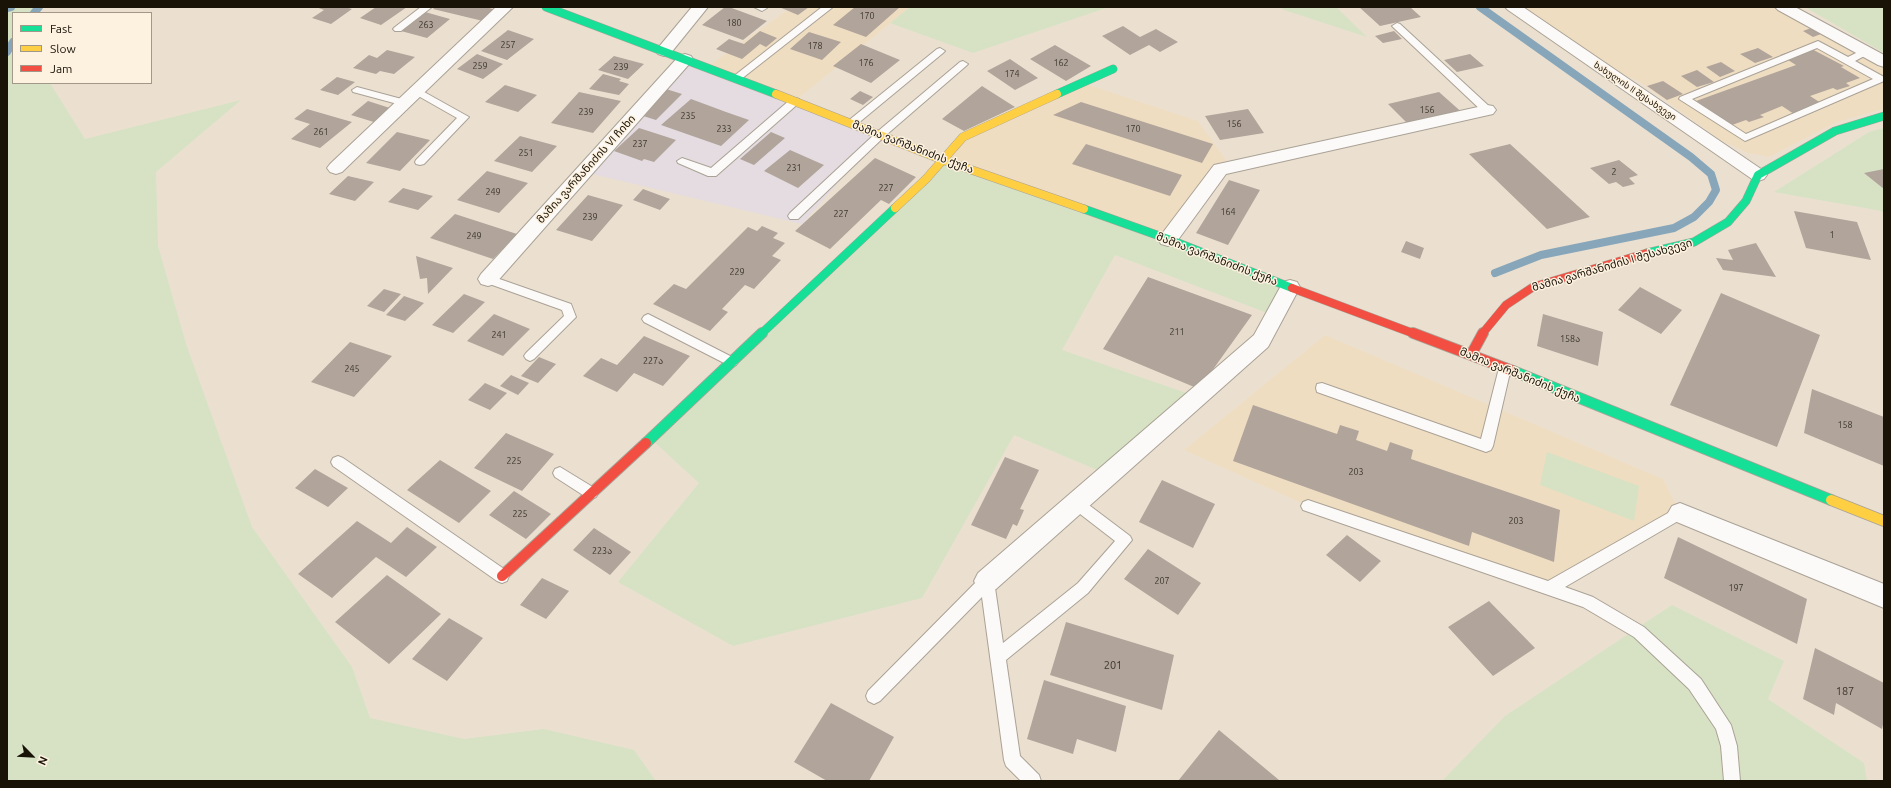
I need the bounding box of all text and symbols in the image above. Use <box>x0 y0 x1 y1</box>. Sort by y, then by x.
house number: 170 <box>859 11 875 21</box>
legend <box>12 12 152 84</box>
house number: 180 <box>726 18 742 28</box>
house number: 263 <box>418 20 434 30</box>
text: Fast <box>50 22 72 35</box>
house number: 257 <box>500 40 516 50</box>
house number: 178 <box>807 41 823 51</box>
text: Slow <box>50 42 76 55</box>
house number: 176 <box>858 58 874 68</box>
house number: 162 <box>1053 58 1069 68</box>
street label: ხახულის II შესახვევი <box>1592 59 1678 123</box>
house number: 259 <box>472 61 488 71</box>
text: Jam <box>50 62 72 75</box>
house number: 239 <box>613 62 629 72</box>
house number: 174 <box>1004 69 1020 79</box>
house number: 156 <box>1419 105 1435 115</box>
house number: 239 <box>578 107 594 117</box>
house number: 235 <box>680 111 696 121</box>
street label: მამია ვარშანიძის VI ჩიხი <box>534 112 638 226</box>
street label: მამია ვარშანიძის ქუჩა <box>851 118 975 176</box>
house number: 156 <box>1226 119 1242 129</box>
house number: 233 <box>716 124 732 134</box>
house number: 170 <box>1125 124 1141 134</box>
house number: 261 <box>313 127 329 137</box>
house number: 237 <box>632 139 648 149</box>
house number: 251 <box>518 148 534 158</box>
house number: 231 <box>786 163 802 173</box>
house number: 2 <box>1611 167 1617 177</box>
house number: 227 <box>878 183 894 193</box>
house number: 249 <box>485 187 501 197</box>
house number: 164 <box>1220 207 1236 217</box>
house number: 227 <box>833 209 849 219</box>
house number: 239 <box>582 212 598 222</box>
street label: მამია ვარშანიძის ქუჩა <box>1155 230 1279 288</box>
house number: 1 <box>1829 230 1835 240</box>
house number: 249 <box>466 231 482 241</box>
street label: მამია ვარშანიძის I შესახვევი <box>1530 236 1694 294</box>
house number: 229 <box>729 267 745 277</box>
house number: 211 <box>1169 327 1185 337</box>
house number: 241 <box>491 330 507 340</box>
house number: 158ა <box>1560 334 1580 344</box>
street label: მამია ვარშანიძის ქუჩა <box>1458 345 1582 405</box>
house number: 227ა <box>643 356 663 366</box>
house number: 245 <box>344 364 360 374</box>
house number: 158 <box>1837 420 1853 430</box>
house number: 225 <box>506 456 522 466</box>
house number: 203 <box>1348 467 1364 477</box>
house number: 225 <box>512 509 528 519</box>
house number: 203 <box>1508 516 1524 526</box>
house number: 223ა <box>592 546 612 556</box>
house number: 207 <box>1154 576 1170 586</box>
house number: 197 <box>1728 583 1744 593</box>
house number: 201 <box>1104 658 1122 672</box>
house number: 187 <box>1836 684 1854 698</box>
north arrow <box>12 736 52 776</box>
text: N <box>36 755 50 767</box>

